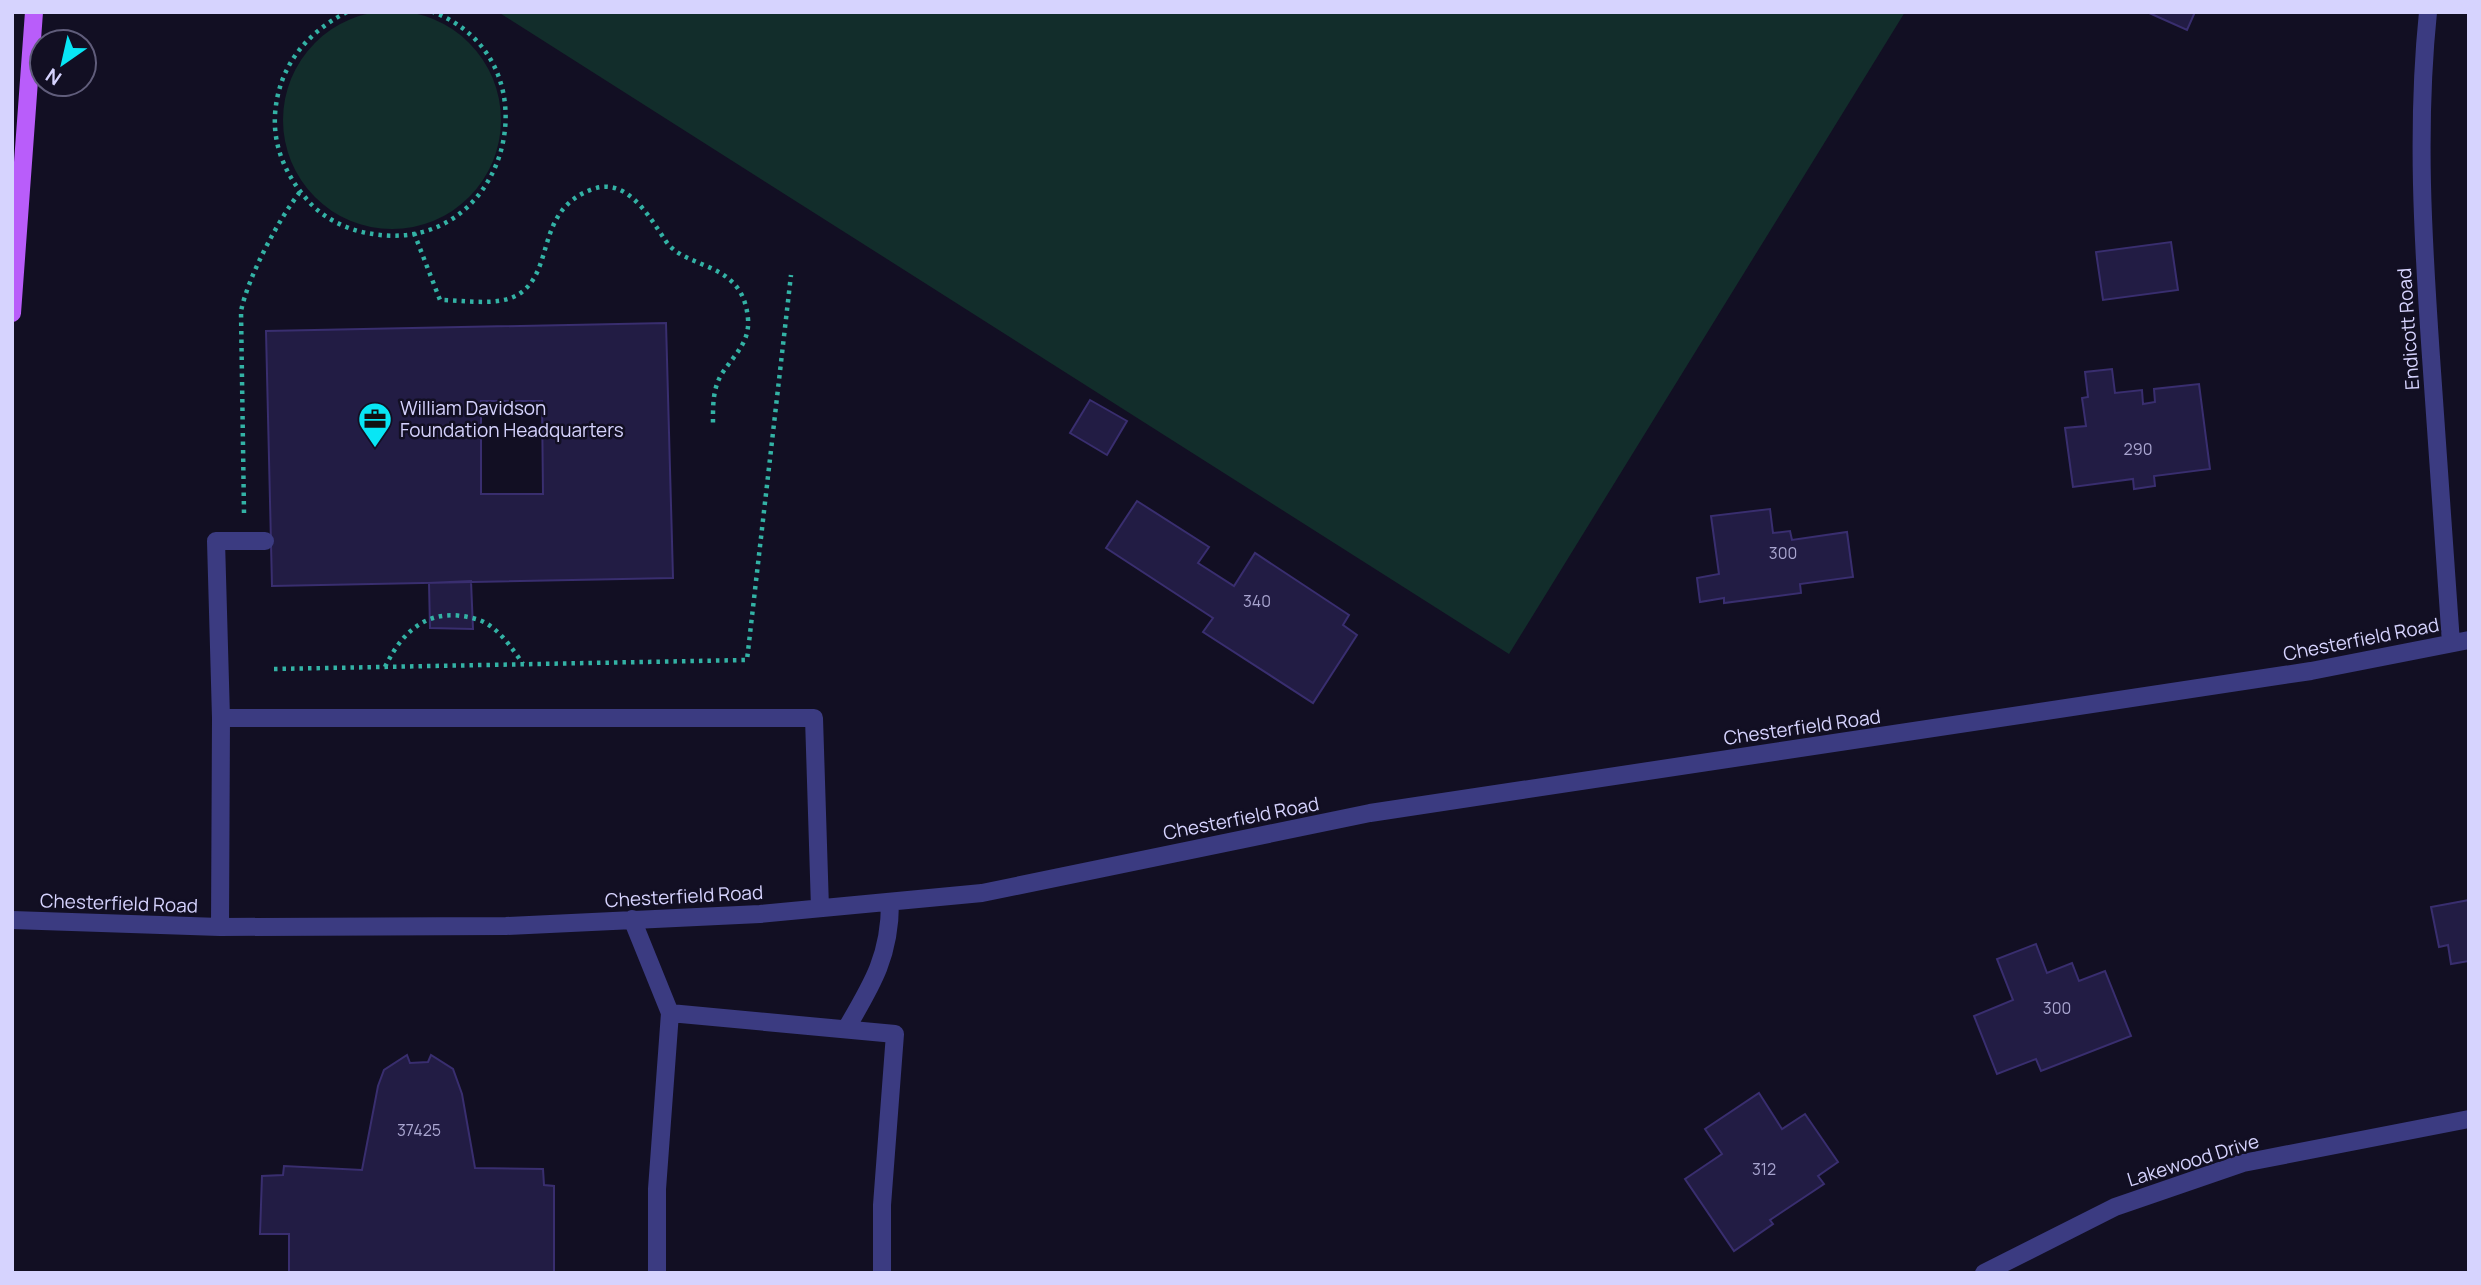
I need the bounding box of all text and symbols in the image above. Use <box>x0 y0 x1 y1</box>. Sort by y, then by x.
north arrow <box>28 28 98 98</box>
text: N <box>41 62 66 92</box>
street label: Endicott Road <box>2391 267 2425 391</box>
place label: William Davidson Foundation Headquarters <box>400 395 624 443</box>
office icon: William Davidson Foundation Headquarters <box>356 400 394 449</box>
house number: 290 <box>2124 438 2152 460</box>
house number: 300 <box>1769 542 1797 564</box>
house number: 340 <box>1243 590 1271 612</box>
street label: Chesterfield Road <box>2281 611 2441 667</box>
street label: Chesterfield Road <box>1722 703 1882 751</box>
street label: Chesterfield Road <box>1161 790 1321 846</box>
street label: Chesterfield Road <box>604 879 764 913</box>
street label: Chesterfield Road <box>39 887 199 919</box>
house number: 300 <box>2043 997 2071 1019</box>
house number: 37425 <box>397 1119 441 1141</box>
street label: Lakewood Drive <box>2124 1128 2262 1192</box>
house number: 312 <box>1752 1158 1776 1180</box>

